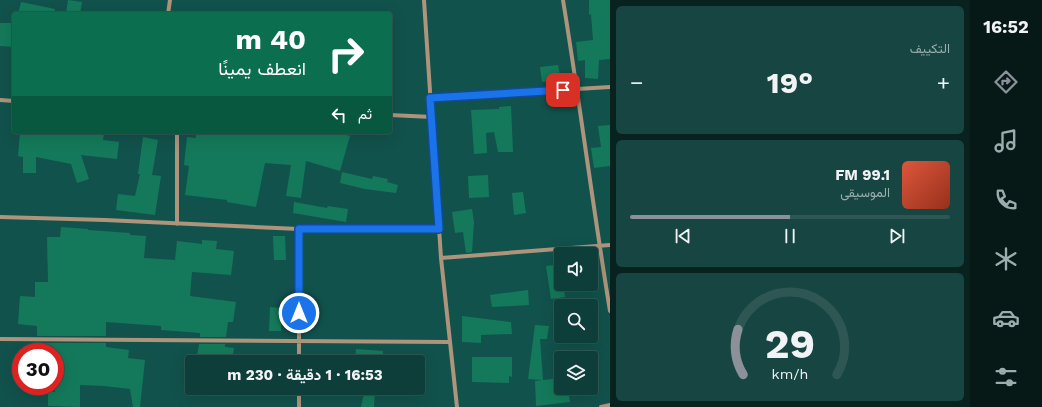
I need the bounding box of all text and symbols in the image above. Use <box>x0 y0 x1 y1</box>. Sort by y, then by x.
text: 16:52 <box>983 16 1029 37</box>
text: 40 m <box>236 23 306 56</box>
icon: right <box>320 28 372 80</box>
text: التكييف <box>910 41 950 56</box>
text: انعطف يمينًا <box>218 58 306 79</box>
text: 19° <box>767 65 813 100</box>
icon: directions <box>992 68 1020 96</box>
text: − <box>630 70 643 95</box>
text: + <box>937 70 950 95</box>
pin <box>546 73 580 107</box>
icon: arrive <box>552 79 574 101</box>
icon: left <box>328 104 350 126</box>
text: ثم <box>358 105 372 123</box>
icon: music <box>992 127 1020 155</box>
text: 99.1 FM <box>835 166 890 184</box>
text: الموسيقى <box>840 185 890 200</box>
icon: phone <box>992 186 1020 214</box>
icon: previous <box>672 225 694 247</box>
icon: pause <box>779 225 801 247</box>
icon: next <box>886 225 908 247</box>
icon: climate <box>992 245 1020 273</box>
map controls <box>554 247 598 395</box>
button: sound <box>554 247 598 291</box>
position arrow <box>278 292 320 334</box>
button: search <box>554 299 598 343</box>
icon: car <box>992 304 1020 332</box>
text: 29 <box>765 319 815 368</box>
speed limit sign: 30 <box>12 343 64 395</box>
button: layers <box>554 351 598 395</box>
icon: filters <box>992 363 1020 391</box>
text: 16:53 · 1 دقيقة · 230 m <box>227 366 383 384</box>
text: km/h <box>772 366 808 382</box>

